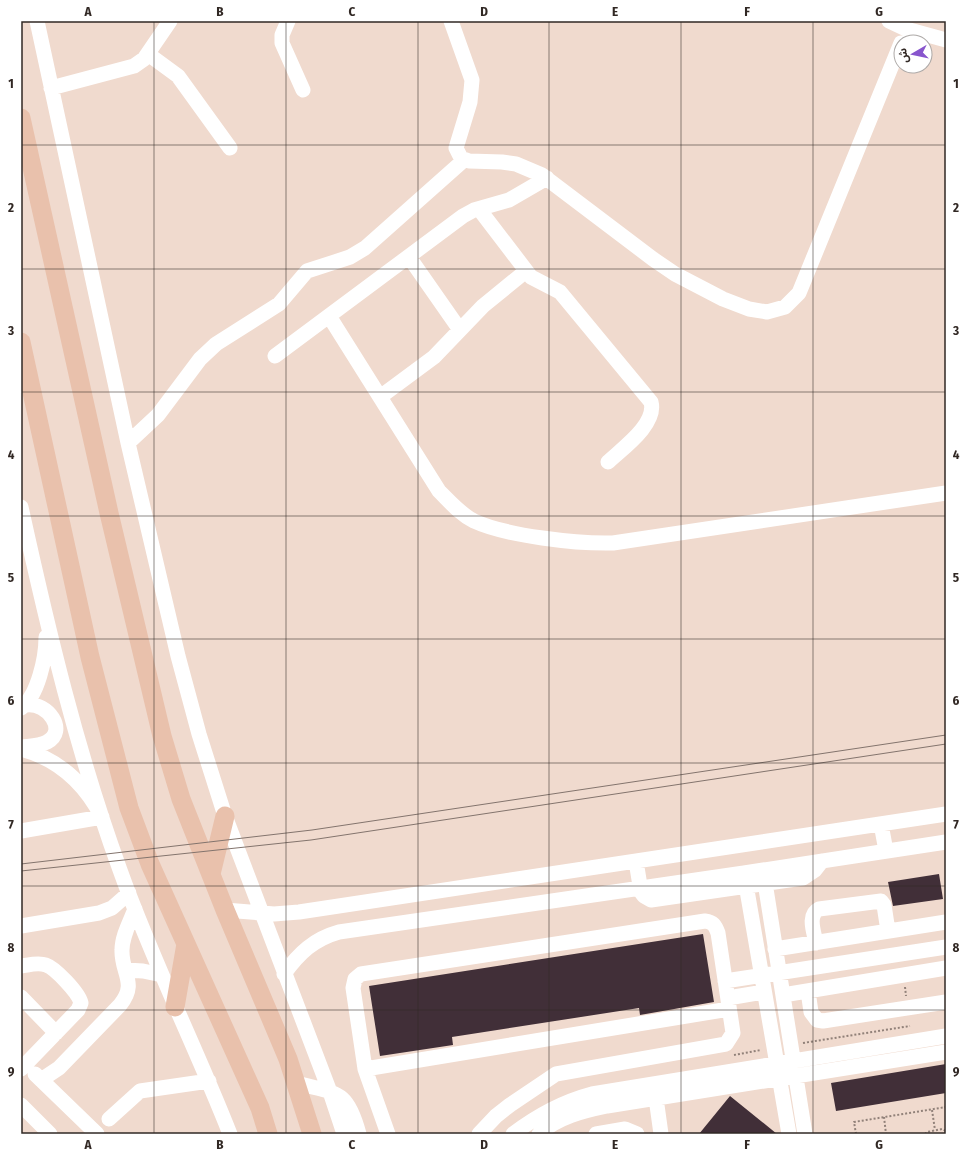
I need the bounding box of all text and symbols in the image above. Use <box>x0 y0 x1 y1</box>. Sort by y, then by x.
text: A <box>83 4 92 19</box>
text: B <box>216 4 224 19</box>
text: C <box>349 4 356 19</box>
text: D <box>480 4 488 19</box>
text: E <box>612 4 618 19</box>
text: F <box>744 4 750 19</box>
text: G <box>875 4 883 19</box>
north arrow <box>893 34 933 74</box>
text: ش <box>896 47 911 64</box>
text: 1 <box>8 76 14 91</box>
text: 1 <box>953 76 959 91</box>
text: 2 <box>7 200 14 215</box>
text: 2 <box>952 200 959 215</box>
text: 3 <box>7 323 14 338</box>
text: 3 <box>952 323 959 338</box>
text: 4 <box>8 447 15 462</box>
text: 4 <box>953 447 960 462</box>
text: 5 <box>8 570 14 585</box>
text: 5 <box>953 570 959 585</box>
text: 6 <box>8 693 15 708</box>
text: 6 <box>953 693 960 708</box>
text: 7 <box>8 817 14 832</box>
text: 7 <box>953 817 959 832</box>
text: 8 <box>8 940 15 955</box>
text: 8 <box>953 940 960 955</box>
text: 9 <box>8 1064 15 1079</box>
text: 9 <box>953 1064 960 1079</box>
text: A <box>83 1137 92 1152</box>
text: B <box>216 1137 224 1152</box>
text: C <box>349 1137 356 1152</box>
text: D <box>480 1137 488 1152</box>
text: E <box>612 1137 618 1152</box>
text: F <box>744 1137 750 1152</box>
text: G <box>875 1137 883 1152</box>

